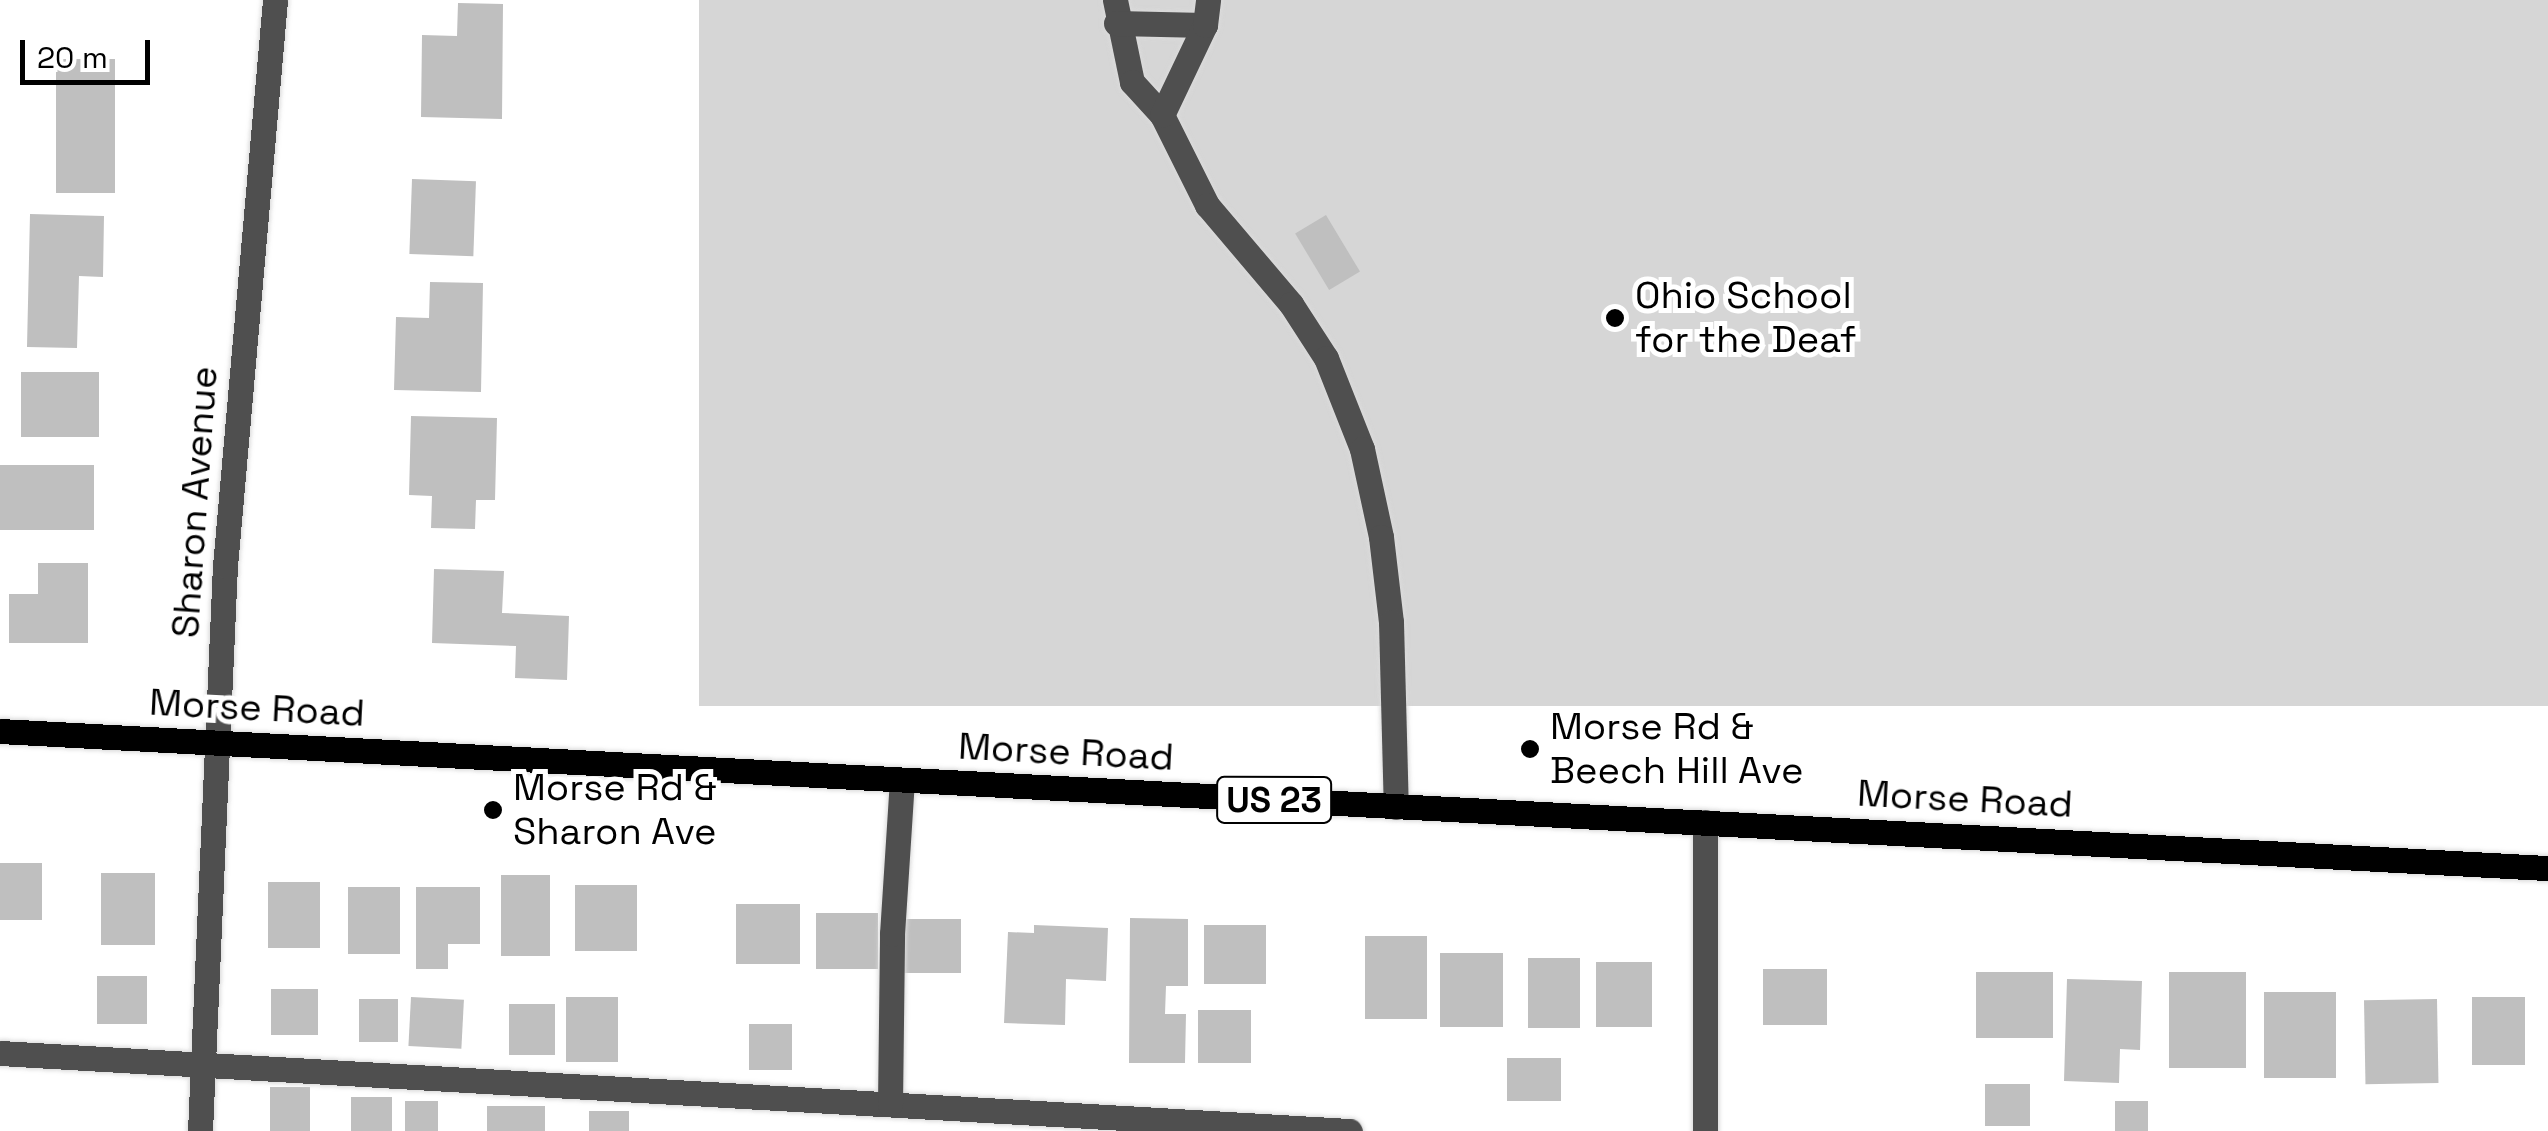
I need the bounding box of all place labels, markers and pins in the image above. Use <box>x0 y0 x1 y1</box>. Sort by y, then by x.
place label: Ohio School for the Deaf <box>1635 273 1857 362</box>
marker: Ohio School for the Deaf <box>1604 307 1626 329</box>
place label: Morse Rd & Beech Hill Ave <box>1550 704 1804 794</box>
marker: Morse Rd & Beech Hill Ave <box>1519 738 1541 760</box>
place label: Morse Rd & Sharon Ave <box>513 765 717 854</box>
marker: Morse Rd & Sharon Ave <box>482 799 504 821</box>

